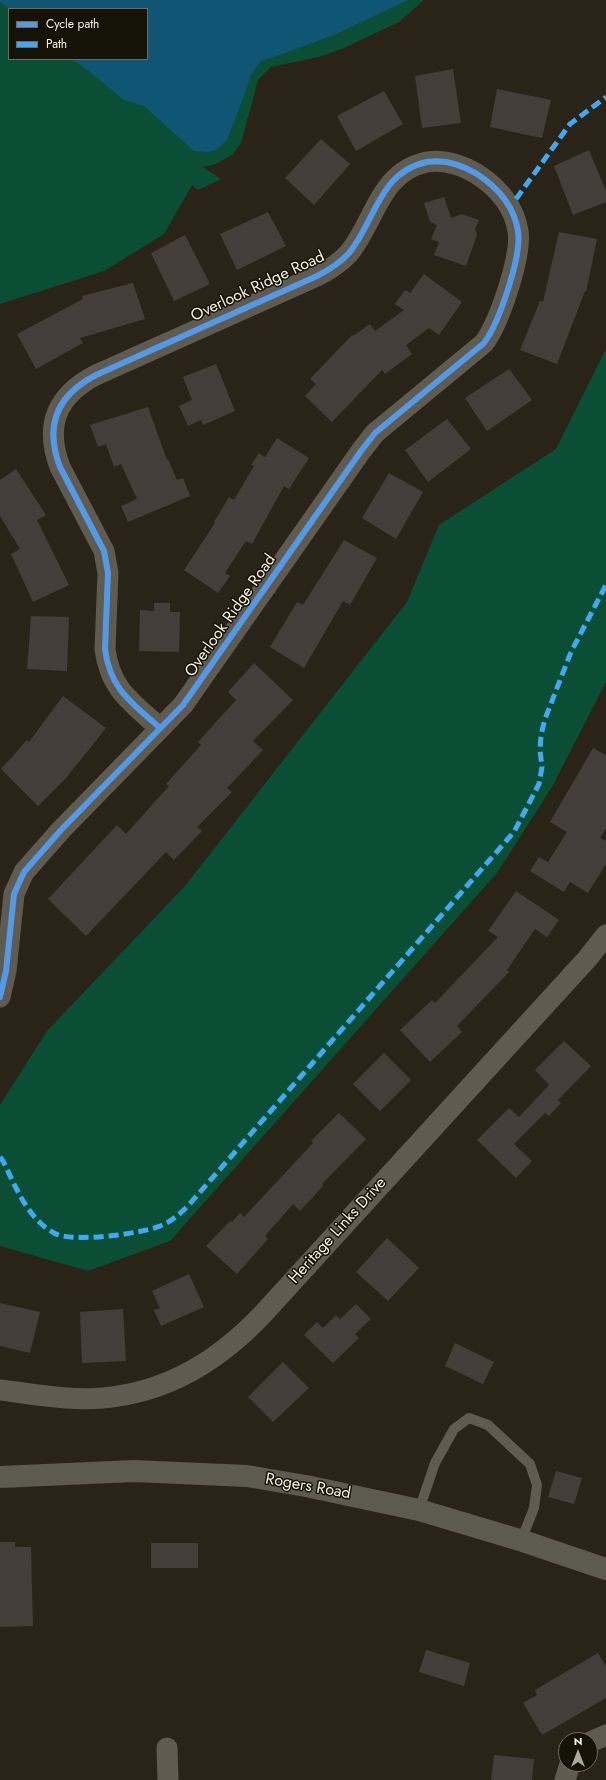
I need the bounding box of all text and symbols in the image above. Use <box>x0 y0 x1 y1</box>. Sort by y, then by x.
legend <box>8 8 148 60</box>
text: Cycle path <box>46 15 99 33</box>
text: Path <box>46 35 67 53</box>
street label: Overlook Ridge Road <box>188 248 328 326</box>
street label: Overlook Ridge Road <box>181 551 281 681</box>
street label: Heritage Links Drive <box>285 1174 391 1288</box>
street label: Rogers Road <box>264 1470 352 1504</box>
north arrow <box>558 1732 598 1772</box>
text: N <box>574 1733 582 1749</box>

